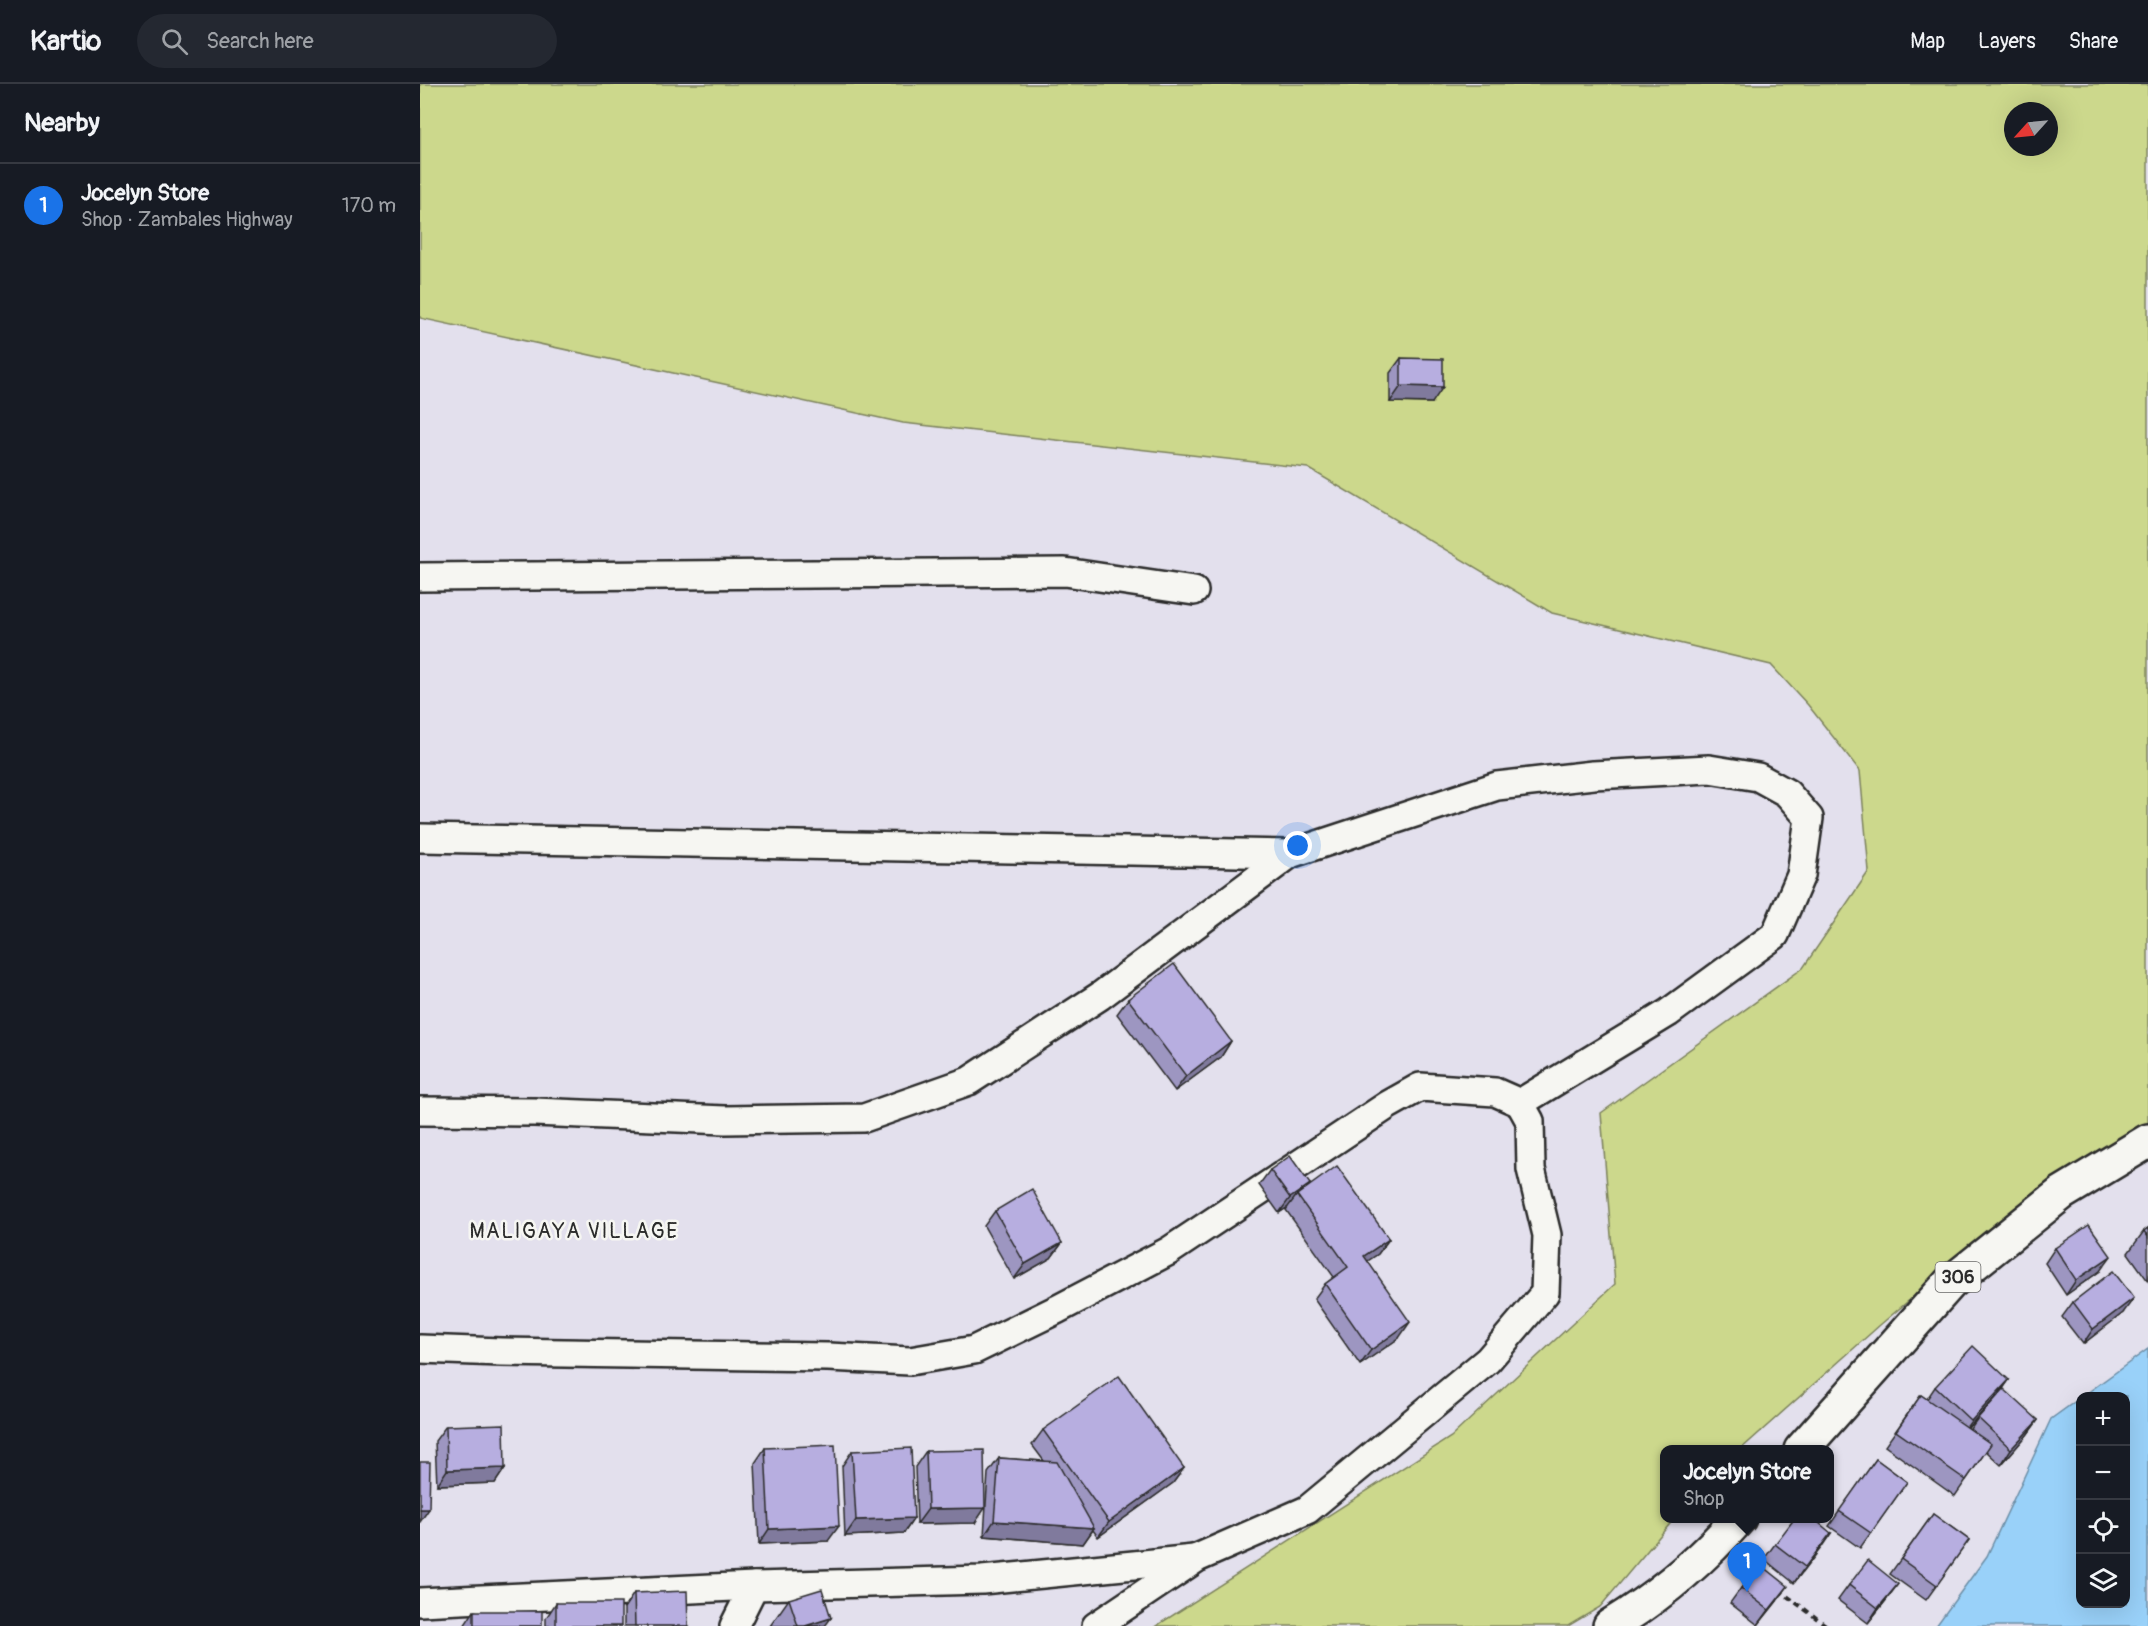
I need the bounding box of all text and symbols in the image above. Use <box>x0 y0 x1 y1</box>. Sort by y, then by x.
search box <box>137 14 557 68</box>
text: Kartio <box>30 24 101 59</box>
icon: search <box>158 25 191 58</box>
text: Search here <box>206 27 314 55</box>
text: Map <box>1910 28 1945 55</box>
text: Layers <box>1978 28 2036 55</box>
text: Share <box>2069 28 2118 55</box>
north arrow <box>2004 102 2058 156</box>
text: Nearby <box>24 107 100 139</box>
text: Jocelyn Store <box>81 179 209 207</box>
text: 1 <box>40 193 47 218</box>
text: 170 m <box>342 193 396 218</box>
text: Shop · Zambales Highway <box>81 207 292 232</box>
your location <box>1283 831 1312 860</box>
district label: MALIGAYA VILLAGE <box>469 1218 679 1245</box>
road number: 306 <box>1936 1262 1980 1292</box>
map controls <box>2076 1392 2130 1608</box>
button: + <box>2076 1392 2130 1446</box>
popup <box>1660 1445 1834 1523</box>
button: − <box>2076 1446 2130 1500</box>
text: Jocelyn Store <box>1683 1458 1811 1486</box>
text: Shop <box>1683 1486 1724 1511</box>
button: locate <box>2076 1500 2130 1554</box>
pin: 1 <box>1728 1542 1766 1592</box>
button: layers <box>2076 1554 2130 1608</box>

